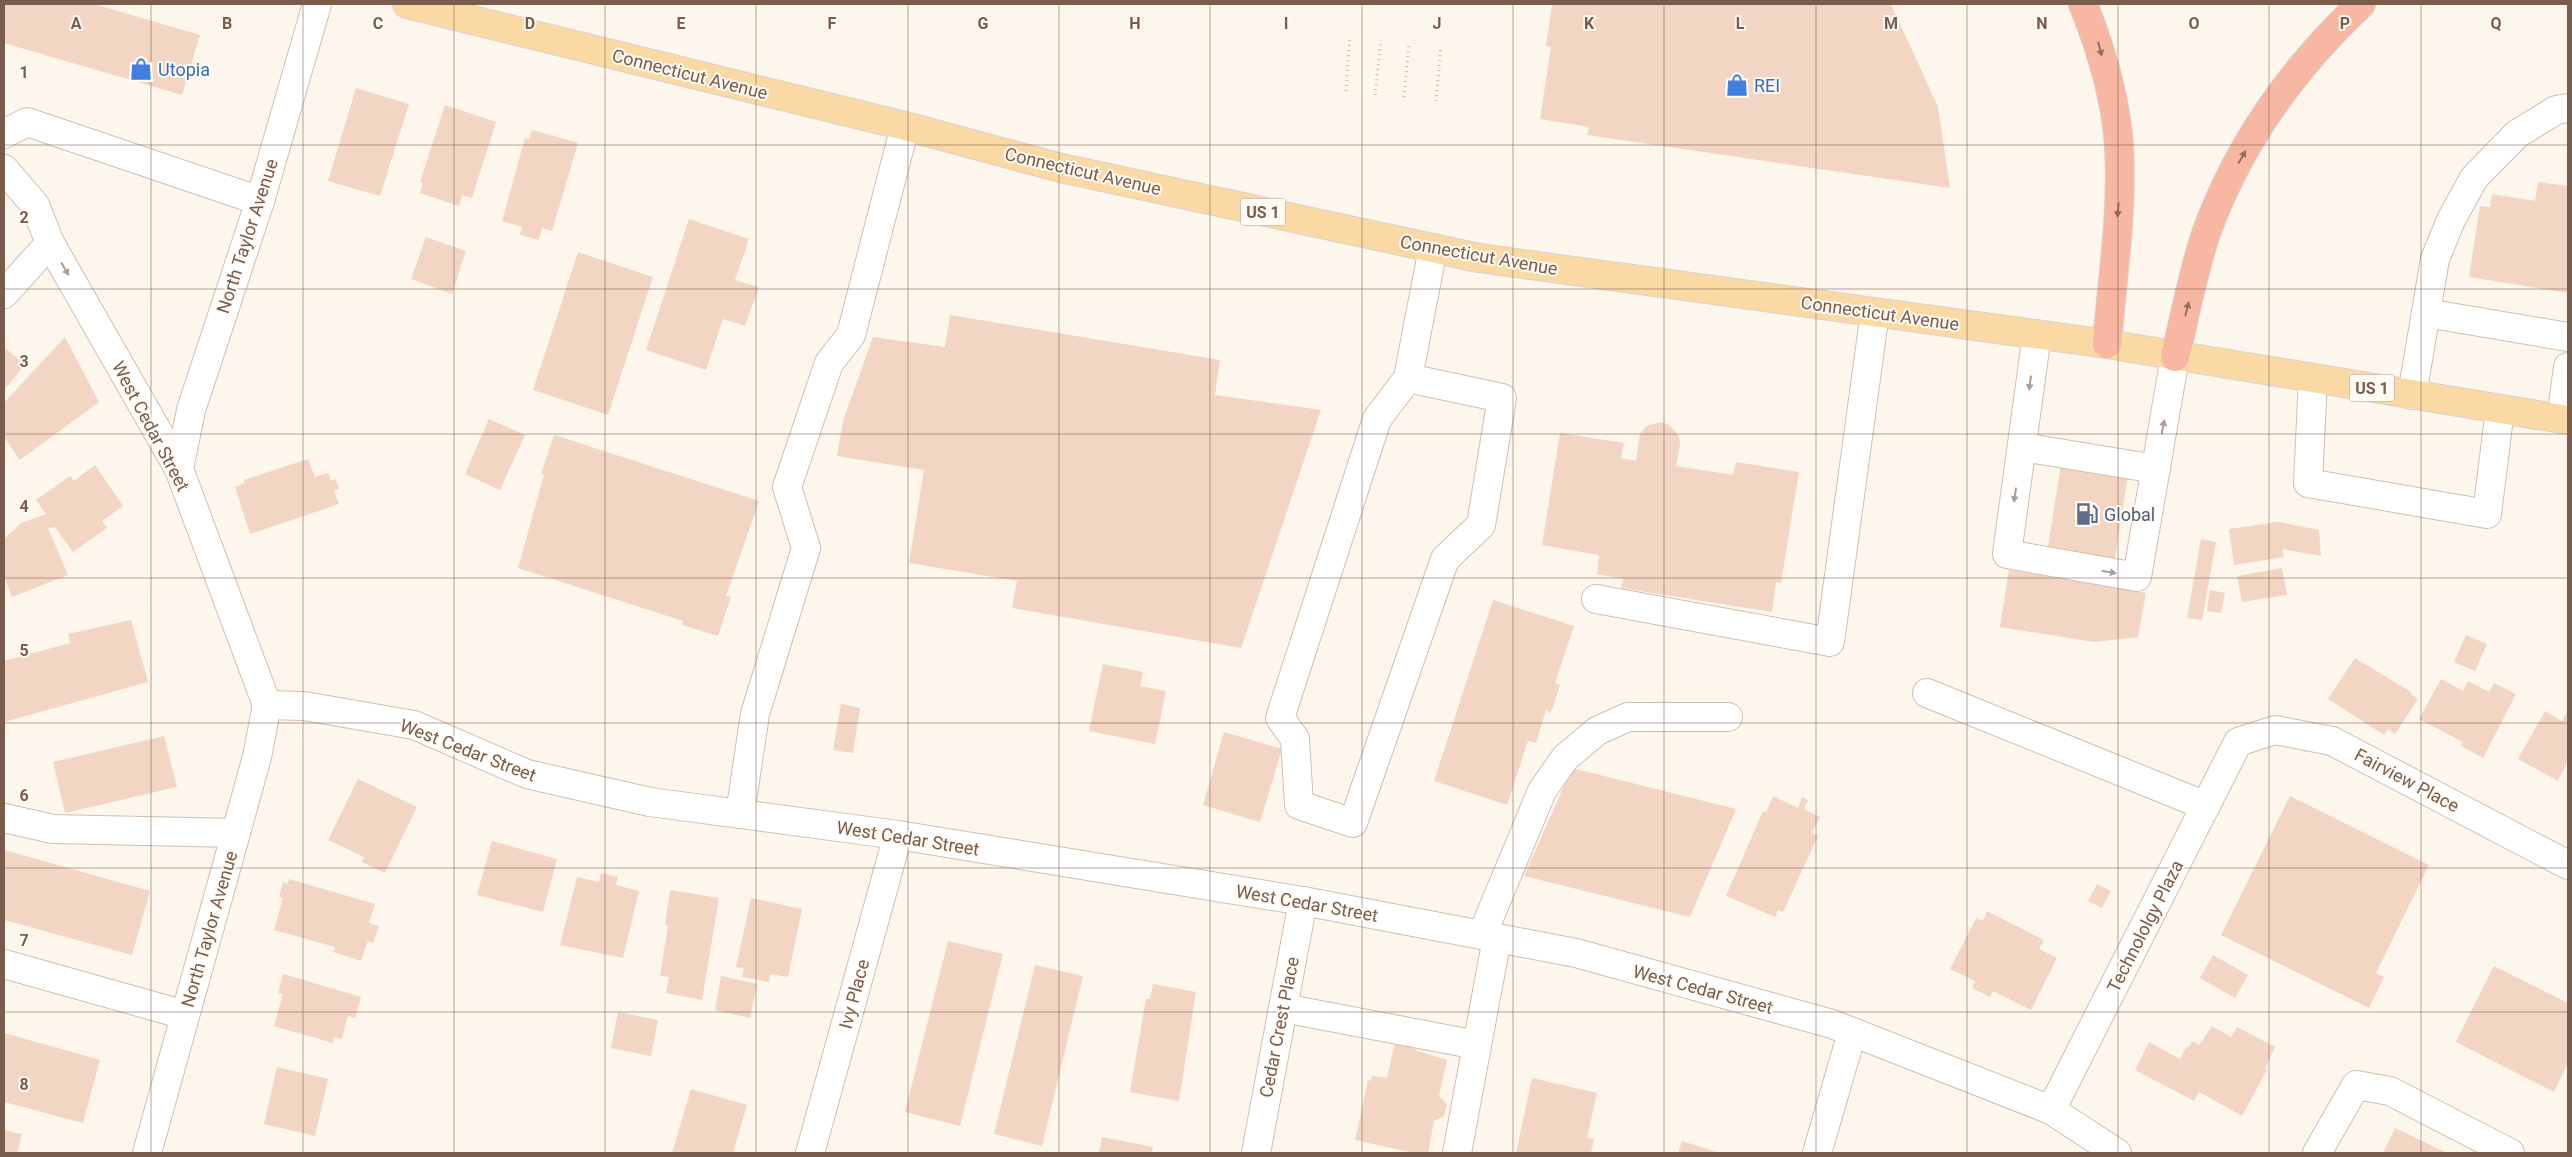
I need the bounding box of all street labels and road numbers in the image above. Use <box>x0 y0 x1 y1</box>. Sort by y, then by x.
street label: Connecticut Avenue <box>610 44 770 104</box>
street label: Connecticut Avenue <box>1003 143 1163 199</box>
street label: North Taylor Avenue <box>212 156 282 316</box>
road number: US 1 <box>1240 198 1286 226</box>
street label: Connecticut Avenue <box>1399 231 1559 279</box>
street label: Connecticut Avenue <box>1799 291 1961 335</box>
street label: West Cedar Street <box>108 357 194 495</box>
road number: US 1 <box>2350 374 2394 402</box>
street label: West Cedar Street <box>397 714 539 786</box>
street label: Fairview Place <box>2351 744 2463 816</box>
street label: West Cedar Street <box>835 816 981 860</box>
street label: North Taylor Avenue <box>177 848 241 1010</box>
street label: Technololgy Plaza <box>2103 856 2187 996</box>
street label: West Cedar Street <box>1234 880 1380 926</box>
street label: Cedar Crest Place <box>1255 955 1303 1099</box>
street label: Ivy Place <box>835 957 873 1031</box>
street label: West Cedar Street <box>1631 960 1775 1018</box>

